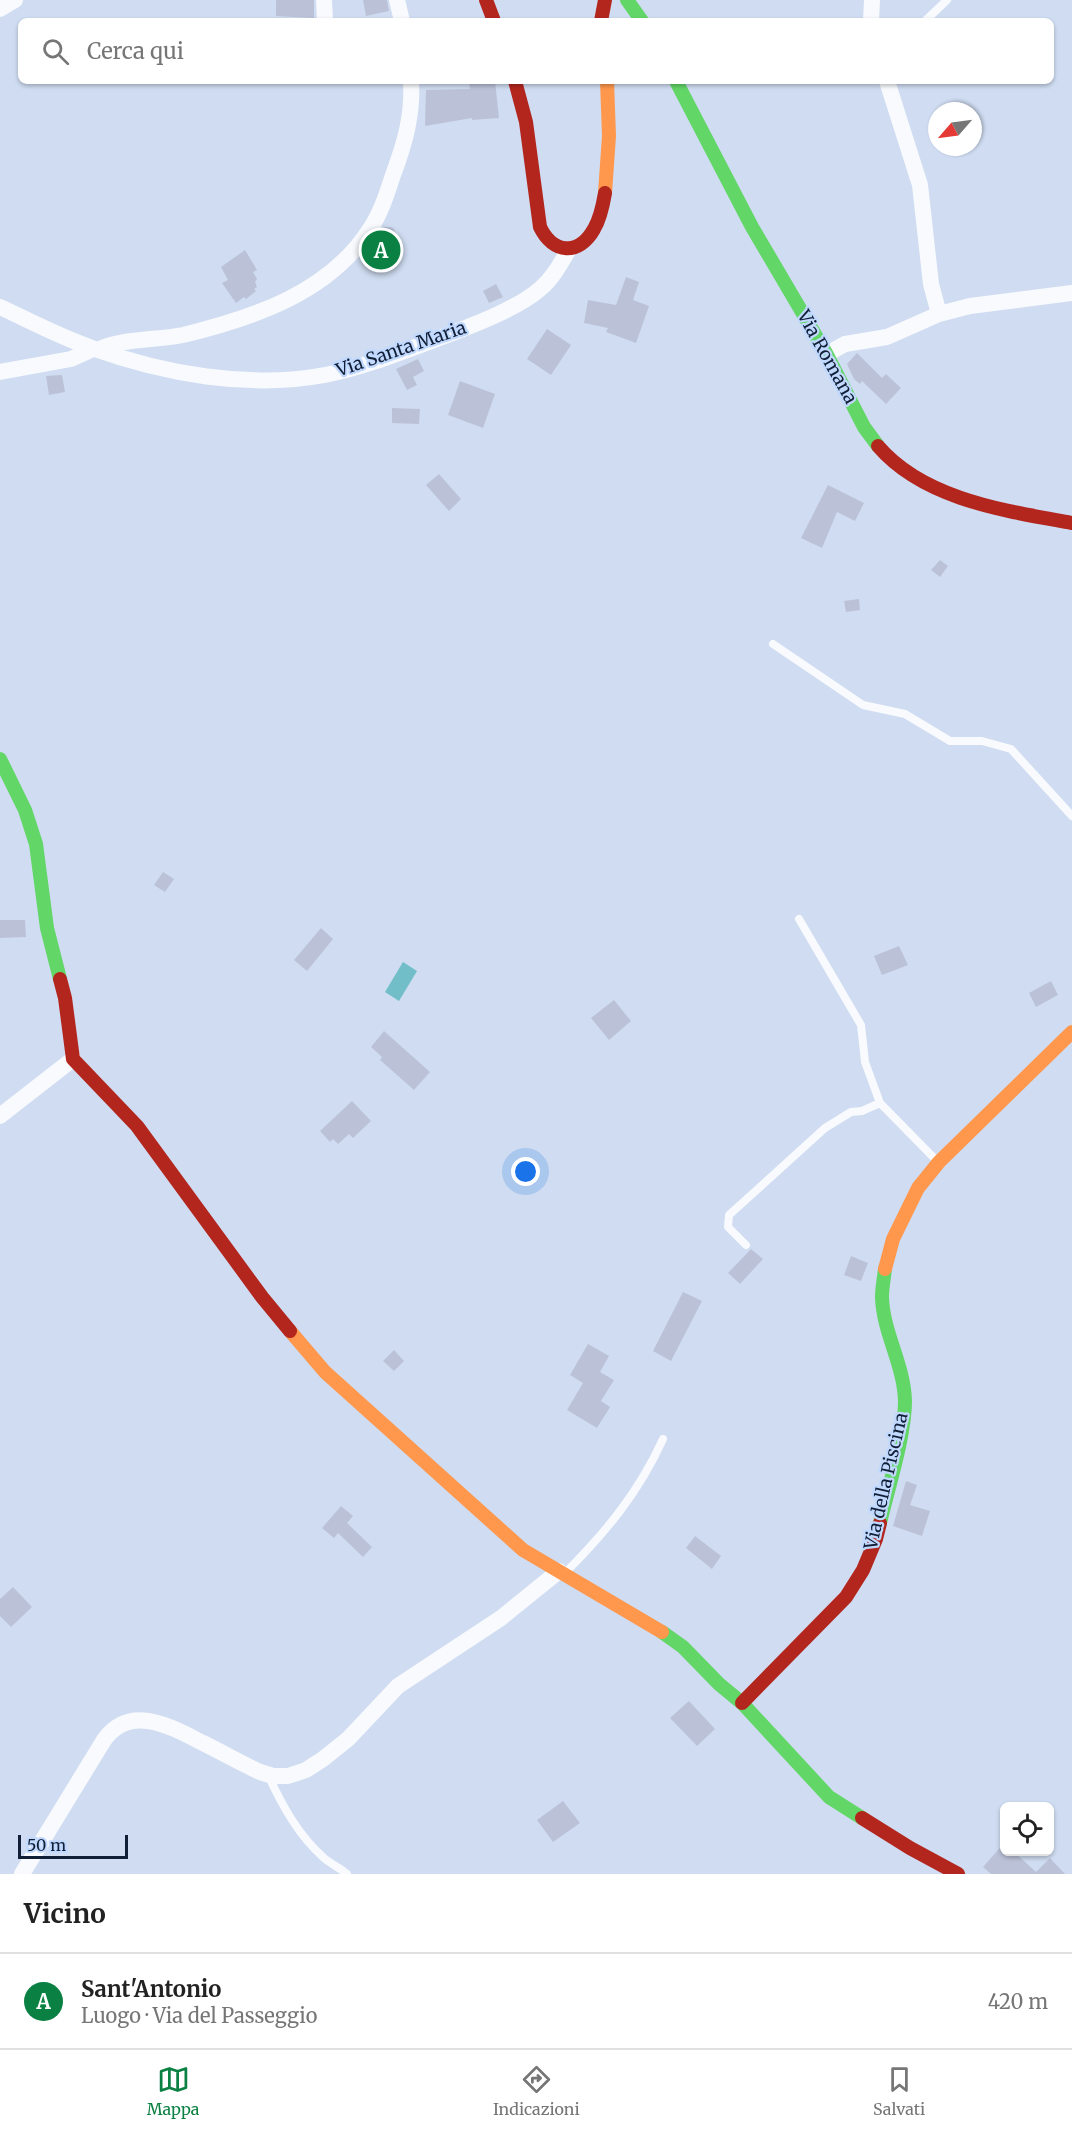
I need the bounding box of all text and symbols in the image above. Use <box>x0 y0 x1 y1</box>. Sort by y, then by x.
search box <box>18 18 1054 84</box>
icon: search <box>39 35 72 68</box>
text: Cerca qui <box>87 37 184 65</box>
north arrow <box>928 102 982 156</box>
pin: A <box>362 228 400 272</box>
street label: Via Romana <box>792 305 863 408</box>
street label: Via Santa Maria <box>332 315 469 382</box>
your location <box>511 1157 540 1186</box>
street label: Via della Piscina <box>858 1410 913 1553</box>
map controls <box>1000 1802 1054 1856</box>
button: locate <box>1000 1802 1054 1856</box>
scale bar <box>18 1832 128 1860</box>
text: 50 m <box>27 1835 66 1855</box>
text: Vicino <box>24 1897 106 1930</box>
text: Sant'Antonio <box>81 1975 221 2003</box>
text: A <box>36 1989 51 2014</box>
text: 420 m <box>988 1989 1048 2014</box>
text: Luogo · Via del Passeggio <box>81 2003 317 2028</box>
tab: Mappa <box>147 2063 199 2119</box>
tab: Indicazioni <box>493 2063 580 2119</box>
tab: Salvati <box>873 2063 925 2119</box>

